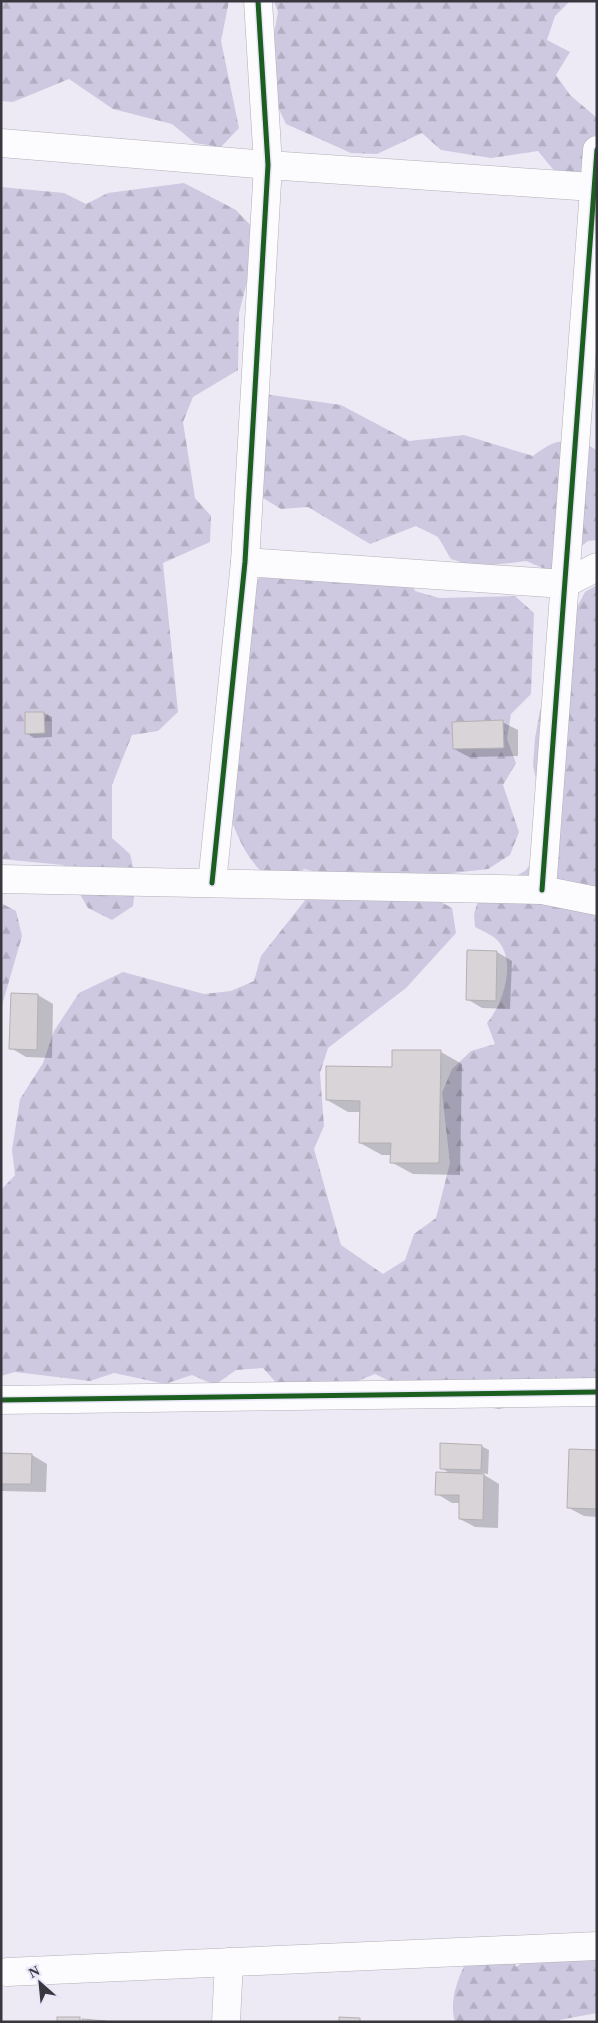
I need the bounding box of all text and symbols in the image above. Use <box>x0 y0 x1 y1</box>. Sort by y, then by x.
north arrow <box>15 1958 65 2008</box>
text: N <box>26 1963 42 1981</box>

